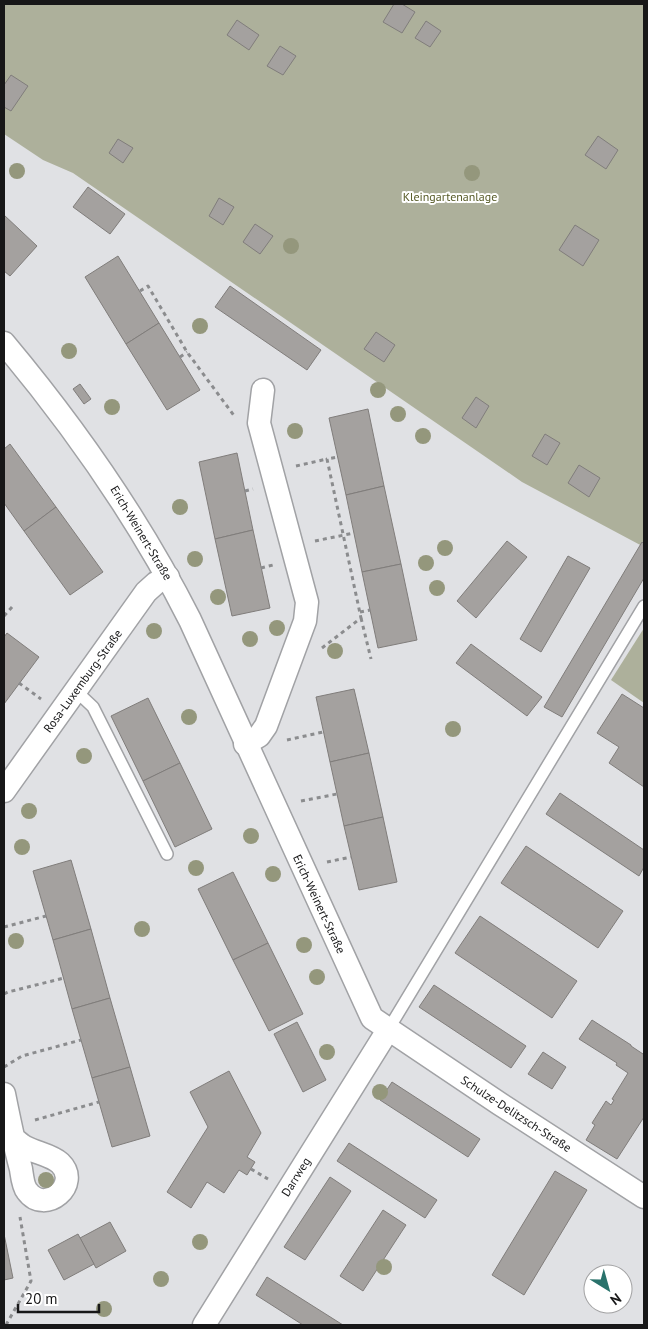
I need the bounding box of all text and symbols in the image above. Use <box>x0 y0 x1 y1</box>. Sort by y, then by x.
park label: Kleingartenanlage <box>403 189 497 204</box>
street label: Erich-Weinert-Straße <box>107 483 176 583</box>
street label: Rosa-Luxemburg-Straße <box>40 626 125 735</box>
street label: Erich-Weinert-Straße <box>290 852 349 956</box>
street label: Schulze-Delitzsch-Straße <box>458 1072 574 1155</box>
street label: Darrweg <box>278 1155 313 1199</box>
north arrow <box>583 1264 633 1314</box>
scale bar <box>18 1282 99 1314</box>
text: 20 m <box>25 1289 58 1308</box>
text: N <box>607 1289 625 1309</box>

